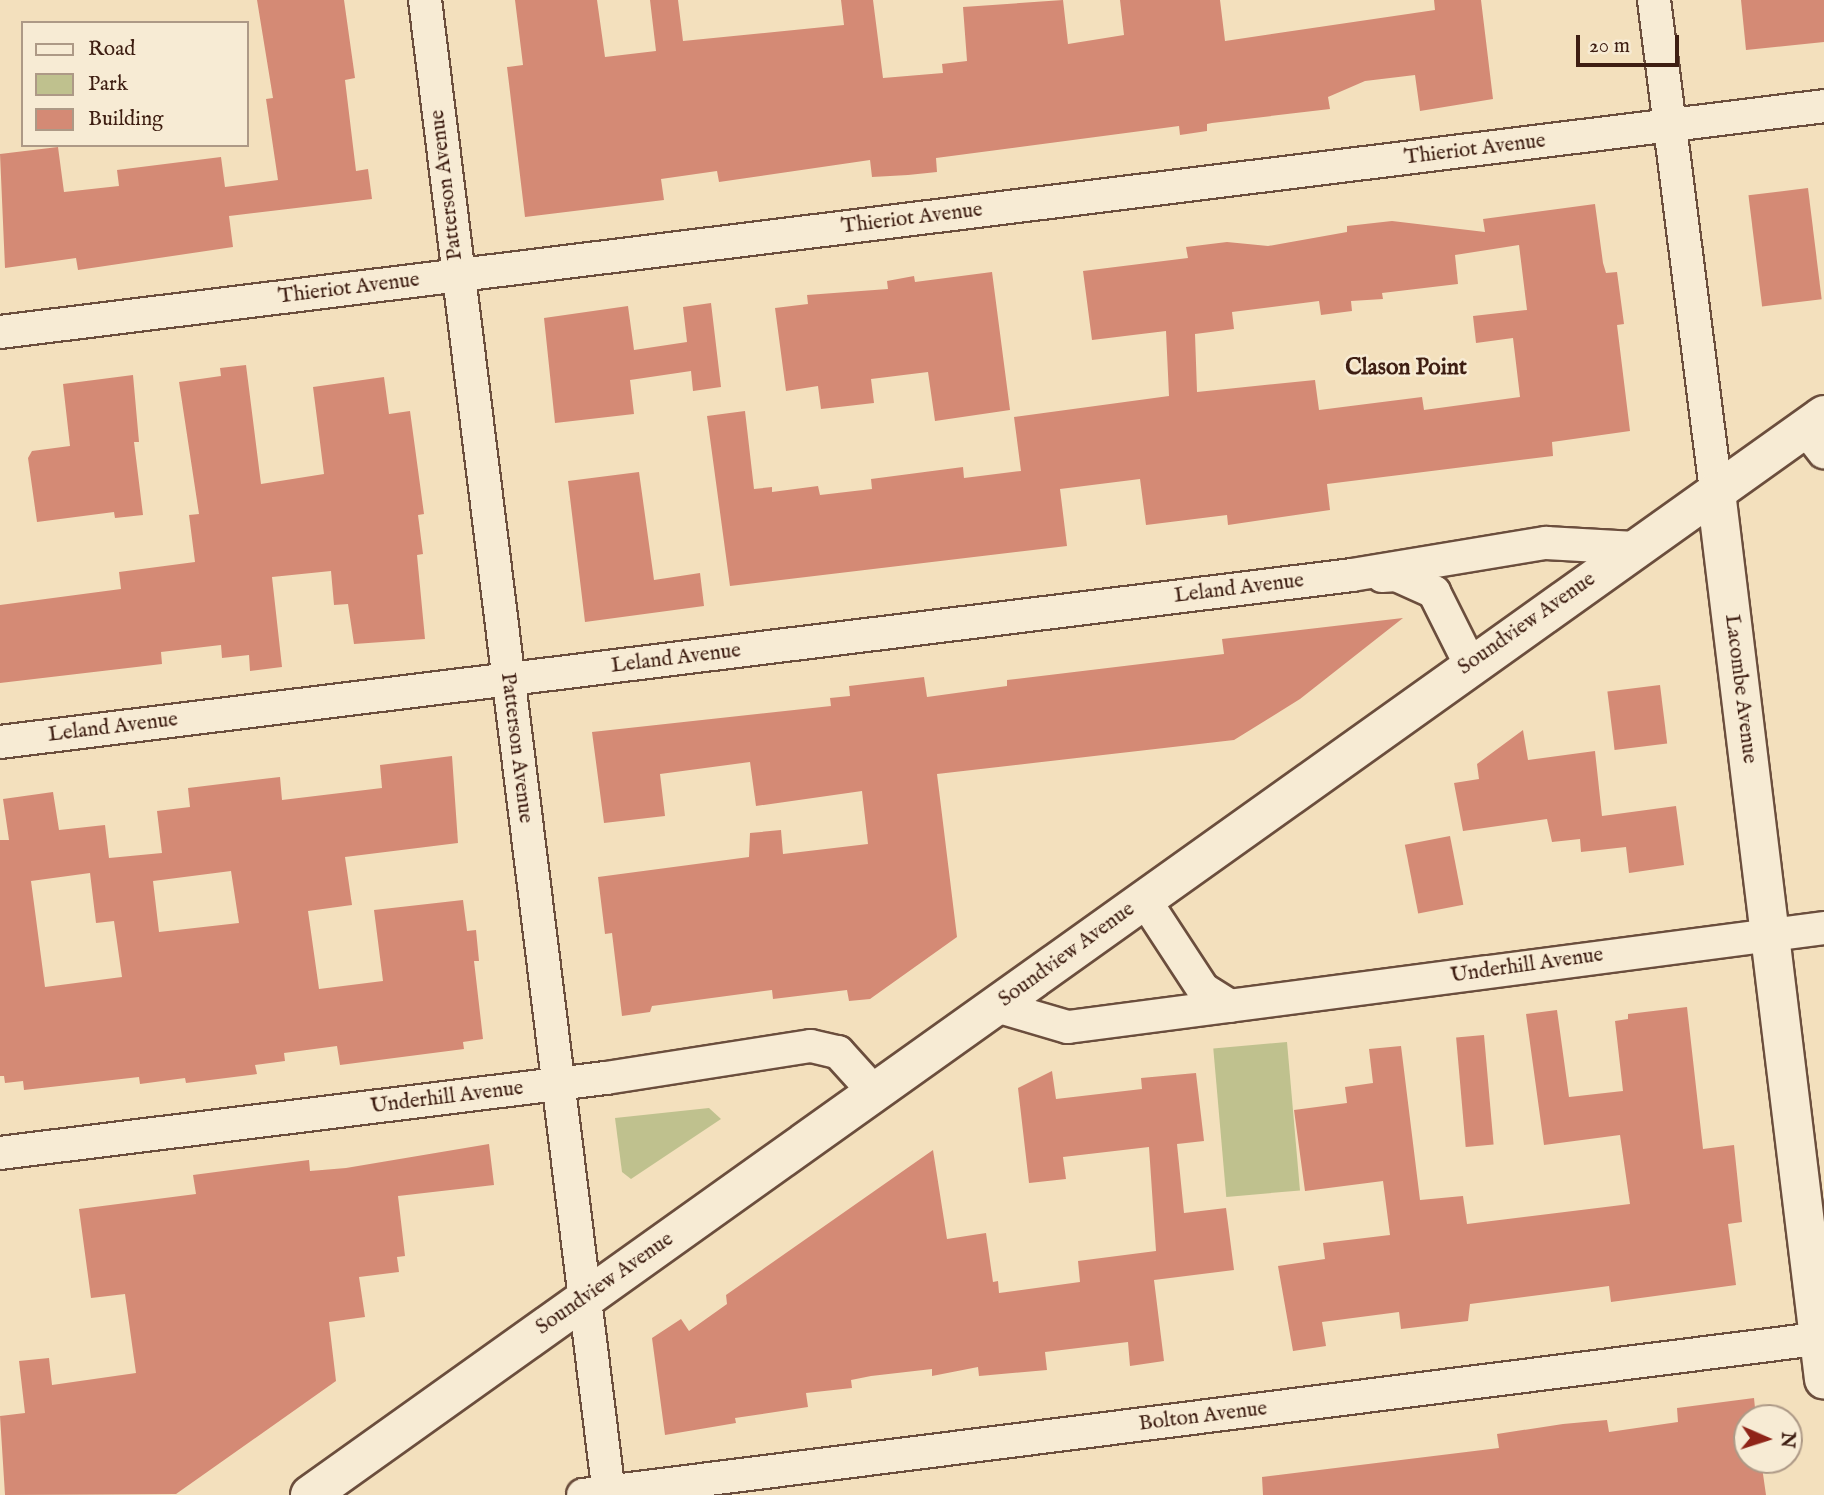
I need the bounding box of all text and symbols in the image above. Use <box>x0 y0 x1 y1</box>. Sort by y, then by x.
legend <box>21 21 248 147</box>
scale bar <box>1579 21 1682 65</box>
text: 20 m <box>1589 33 1630 60</box>
text: Road <box>88 36 135 63</box>
text: Park <box>88 71 128 98</box>
text: Building <box>88 106 163 133</box>
street label: Patterson Avenue <box>425 108 469 262</box>
street label: Thieriot Avenue <box>1403 129 1547 171</box>
street label: Thieriot Avenue <box>840 198 984 240</box>
street label: Thieriot Avenue <box>277 268 421 310</box>
district label: Clason Point <box>1345 354 1467 382</box>
street label: Soundview Avenue <box>1453 567 1601 681</box>
street label: Leland Avenue <box>1173 569 1305 609</box>
street label: Lacombe Avenue <box>1718 613 1762 765</box>
street label: Leland Avenue <box>610 639 742 679</box>
street label: Patterson Avenue <box>494 671 538 825</box>
street label: Leland Avenue <box>47 708 179 748</box>
street label: Soundview Avenue <box>994 897 1140 1013</box>
street label: Underhill Avenue <box>1449 943 1605 989</box>
street label: Underhill Avenue <box>369 1076 525 1120</box>
street label: Soundview Avenue <box>531 1227 679 1341</box>
street label: Bolton Avenue <box>1137 1397 1269 1437</box>
north arrow <box>1733 1404 1803 1474</box>
text: N <box>1775 1431 1799 1449</box>

